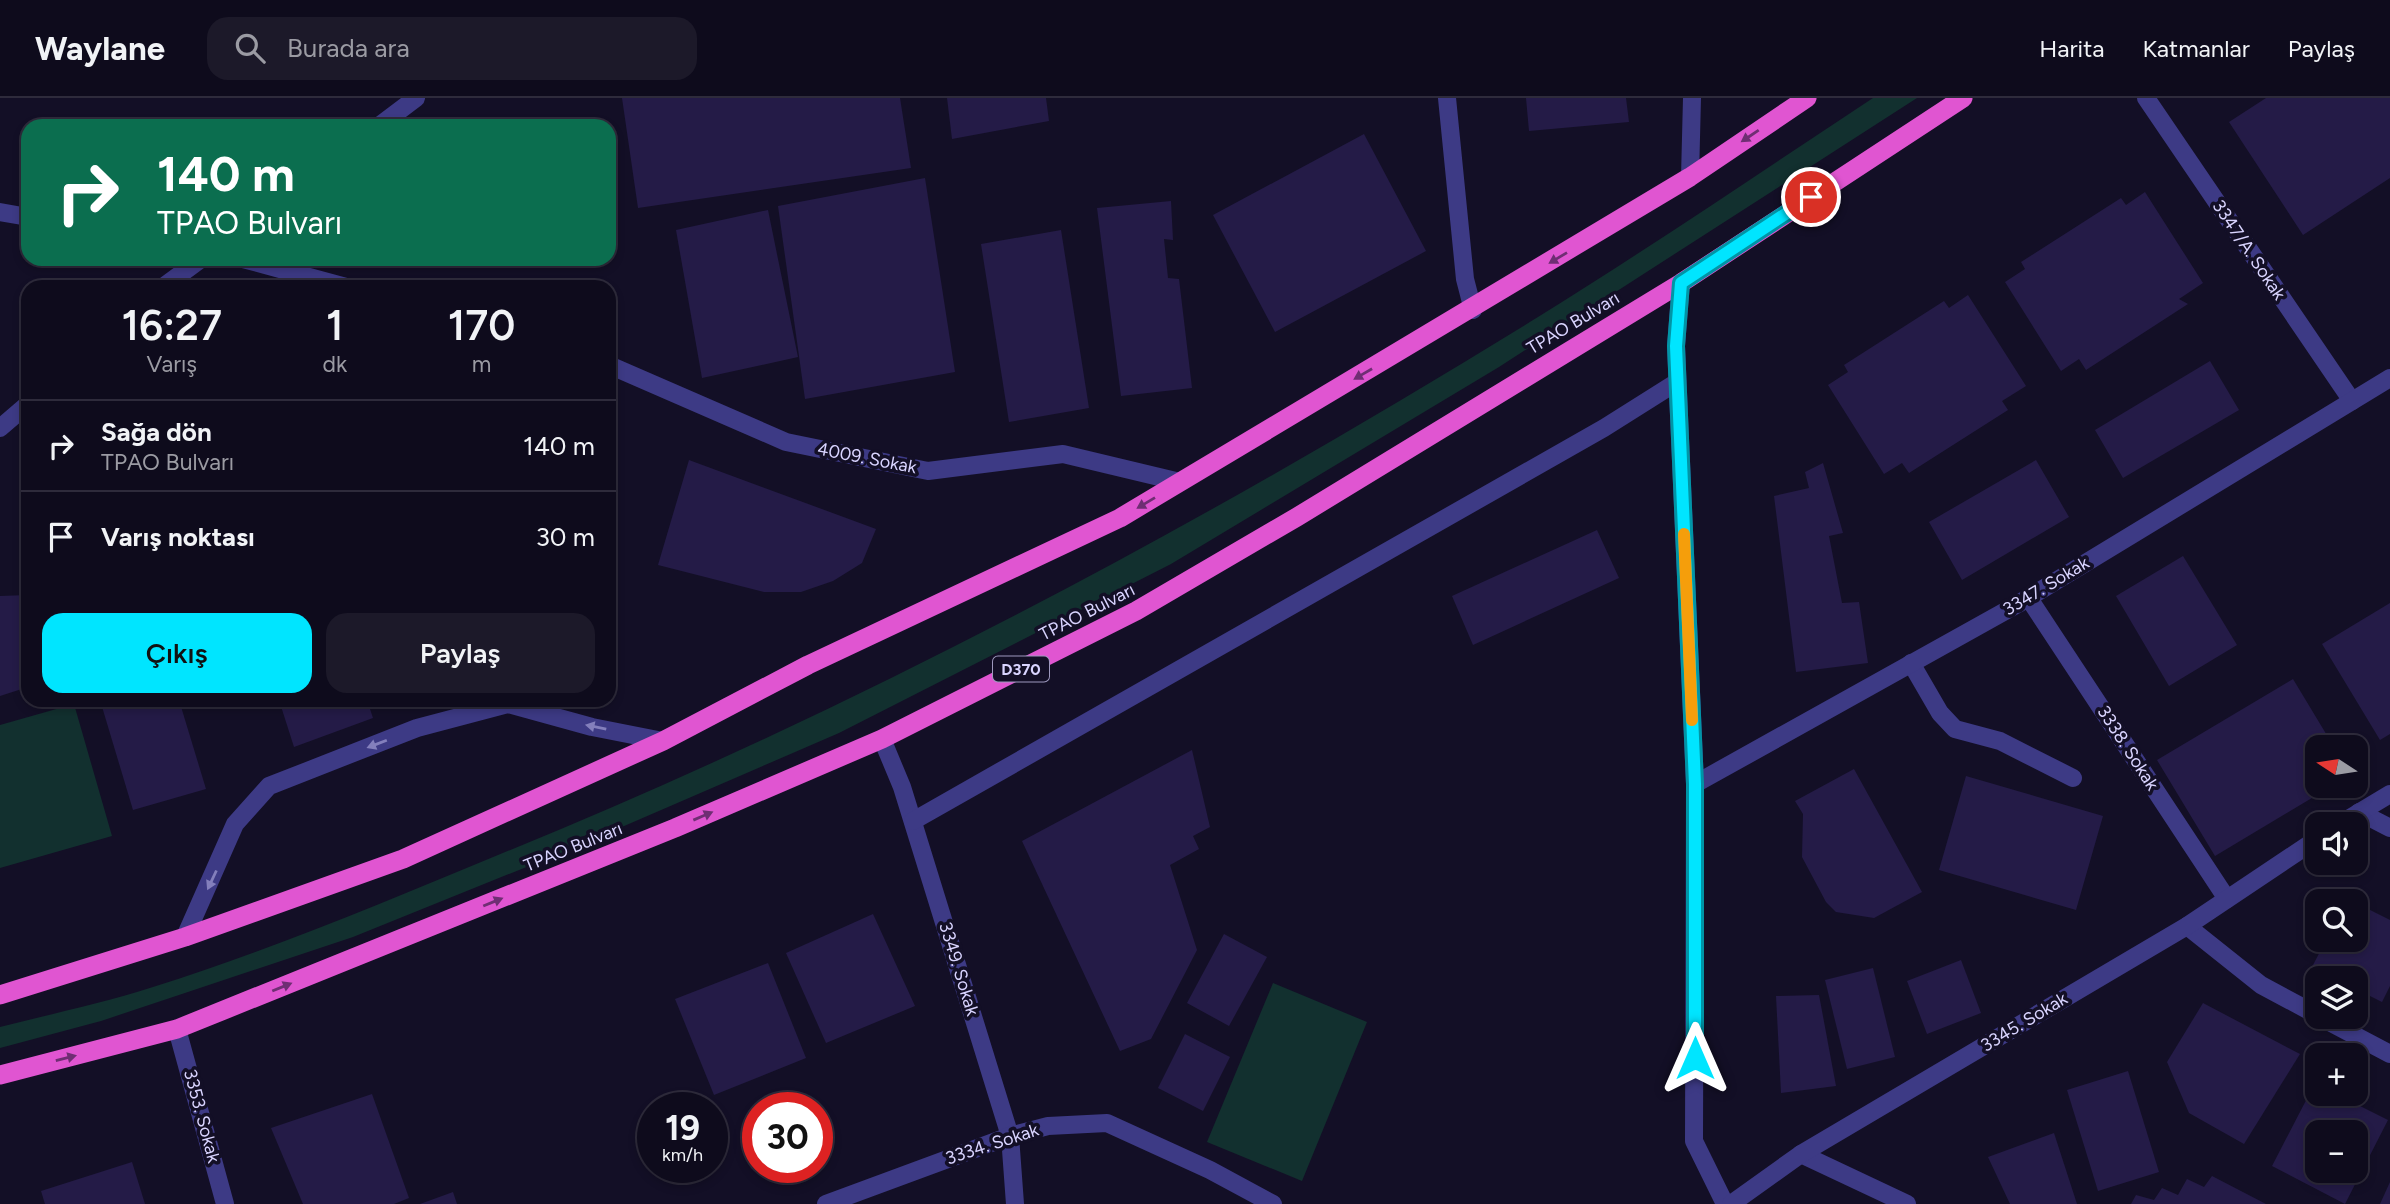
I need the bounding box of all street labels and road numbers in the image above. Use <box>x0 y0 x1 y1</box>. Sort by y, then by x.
street label: 3347/A. Sokak <box>2208 196 2291 304</box>
street label: TPAO Bulvarı <box>1523 287 1623 359</box>
street label: 4009. Sokak <box>816 438 919 478</box>
street label: 3347. Sokak <box>1999 552 2093 620</box>
street label: TPAO Bulvarı <box>1036 579 1138 645</box>
road number: D370 <box>993 656 1049 682</box>
street label: 3338. Sokak <box>2092 702 2164 795</box>
street label: TPAO Bulvarı <box>521 817 625 877</box>
street label: 3349. Sokak <box>934 919 984 1019</box>
street label: 3345. Sokak <box>1977 987 2072 1056</box>
street label: 3353. Sokak <box>179 1067 225 1165</box>
street label: 3334. Sokak <box>943 1119 1042 1169</box>

